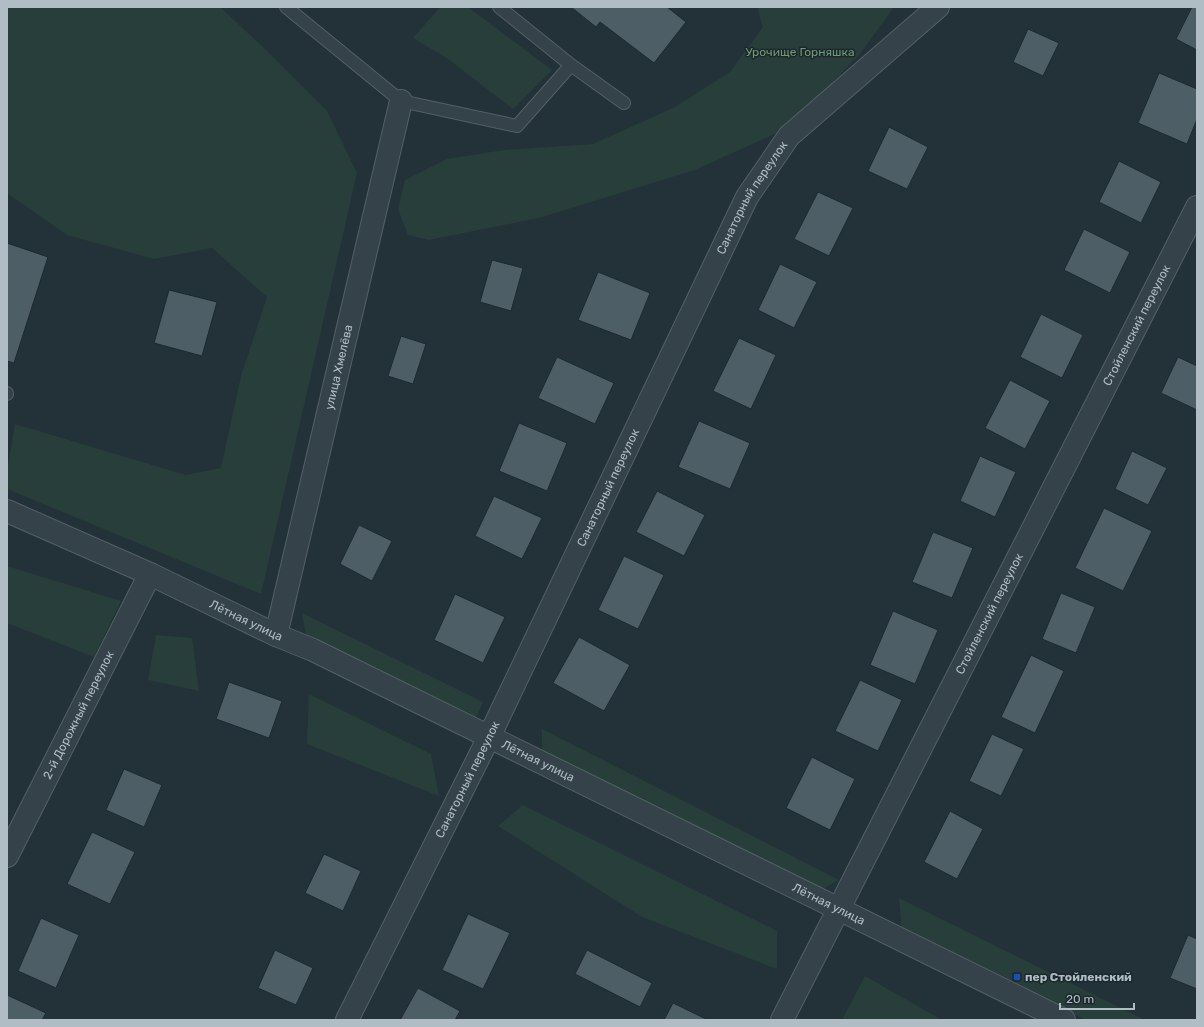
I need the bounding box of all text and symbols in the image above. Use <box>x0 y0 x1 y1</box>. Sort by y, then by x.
park label: Урочище Горняшка <box>745 45 855 59</box>
street label: Санаторный переулок <box>714 138 791 256</box>
street label: Стойленский переулок <box>1100 262 1174 388</box>
street label: улица Хмелёва <box>322 323 355 411</box>
street label: Санаторный переулок <box>574 426 642 549</box>
street label: Стойленский переулок <box>953 550 1026 677</box>
street label: Лётная улица <box>207 597 285 644</box>
street label: 2-й Дорожный переулок <box>40 648 117 782</box>
street label: Санаторный переулок <box>432 718 503 840</box>
street label: Лётная улица <box>499 737 577 785</box>
street label: Лётная улица <box>790 880 867 928</box>
place label: пер Стойленский <box>1025 970 1132 984</box>
marker: пер Стойленский <box>1012 972 1022 982</box>
scale bar <box>1060 985 1134 1011</box>
text: 20 m <box>1066 992 1094 1006</box>

